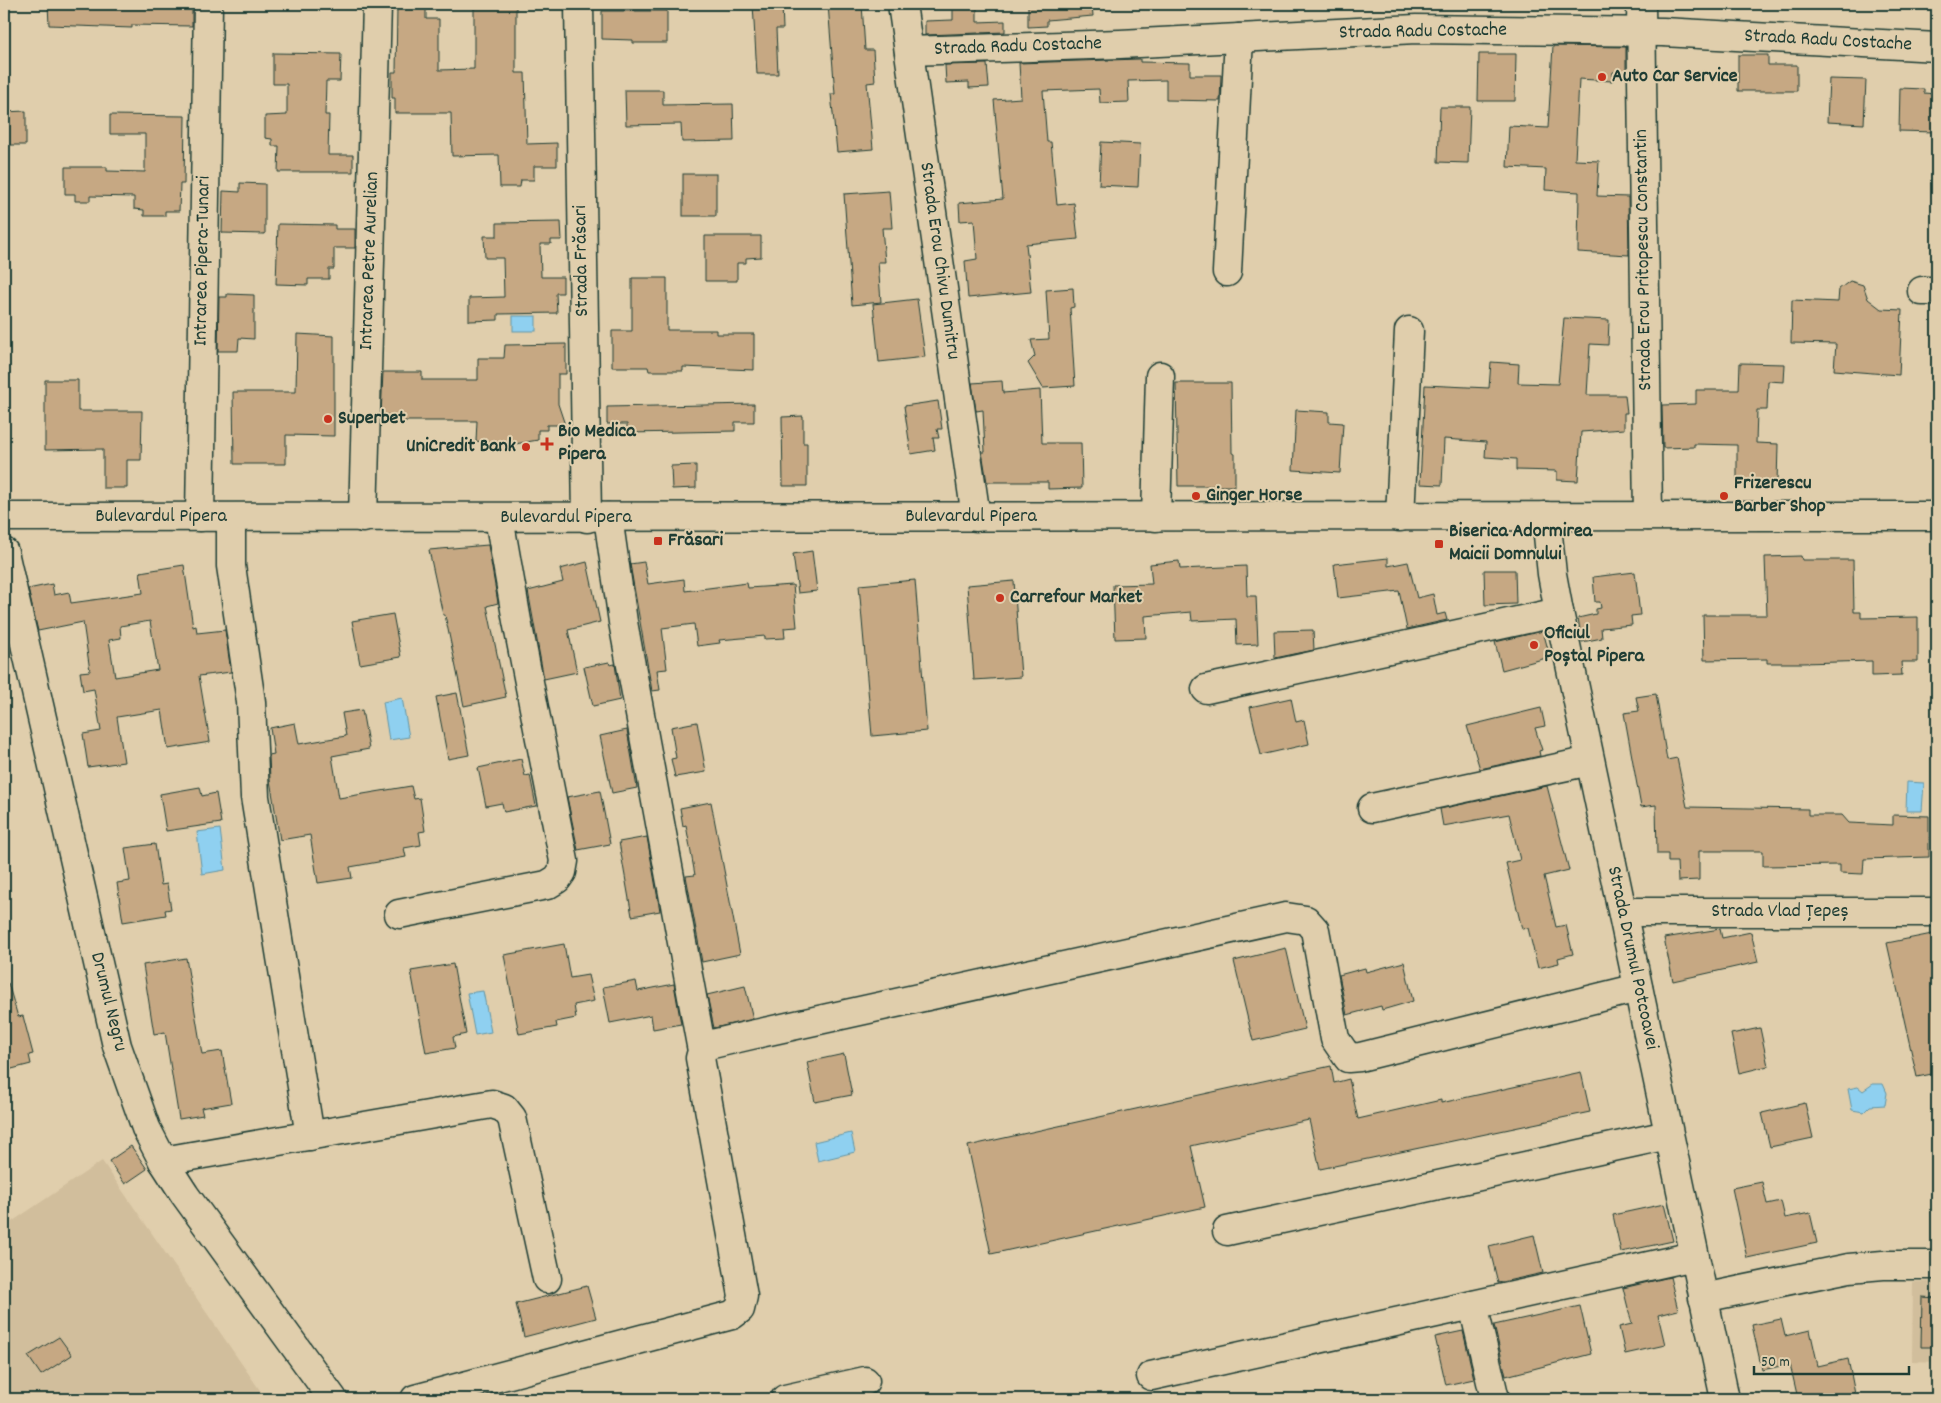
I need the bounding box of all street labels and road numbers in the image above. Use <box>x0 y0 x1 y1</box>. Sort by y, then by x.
street label: Strada Radu Costache <box>1339 17 1507 47</box>
street label: Strada Radu Costache <box>1743 23 1913 59</box>
street label: Strada Radu Costache <box>934 30 1103 64</box>
street label: Strada Erou Pritopescu Constantin <box>1628 129 1660 391</box>
street label: Strada Erou Chivu Dumitru <box>911 161 967 361</box>
street label: Intrarea Petre Aurelian <box>353 171 387 351</box>
street label: Intrarea Pipera-Tunari <box>188 175 218 346</box>
street label: Strada Frăsari <box>567 205 597 317</box>
street label: Bulevardul Pipera <box>95 503 227 531</box>
street label: Bulevardul Pipera <box>905 503 1037 531</box>
street label: Bulevardul Pipera <box>500 504 632 532</box>
street label: Strada Drumul Potcoavei <box>1599 864 1665 1053</box>
street label: Strada Vlad Țepeș <box>1711 898 1849 926</box>
street label: Drumul Negru <box>82 949 134 1055</box>

